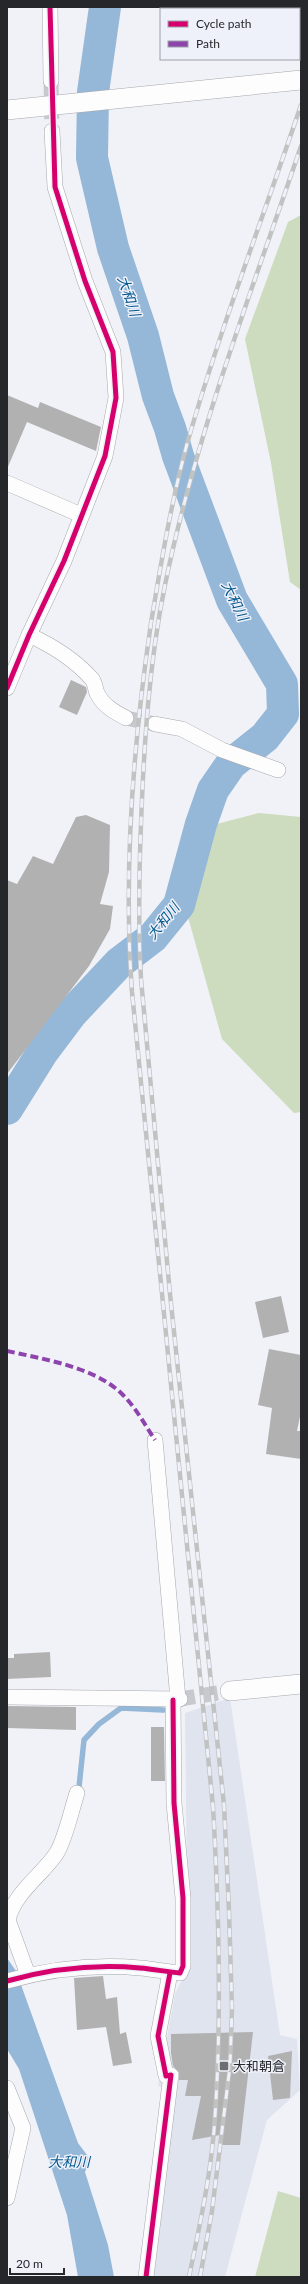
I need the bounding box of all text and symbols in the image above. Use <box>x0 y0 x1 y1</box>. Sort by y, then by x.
legend <box>160 8 300 60</box>
text: Cycle path <box>196 16 251 31</box>
text: Path <box>196 36 220 51</box>
water label: 大和川 <box>115 273 145 320</box>
water label: 大和川 <box>219 578 253 625</box>
water label: 大和川 <box>143 897 184 942</box>
place label: 大和朝倉 <box>233 2058 285 2074</box>
marker: 大和朝倉 <box>218 2060 230 2072</box>
water label: 大和川 <box>48 2153 92 2170</box>
scale bar <box>10 2250 64 2276</box>
text: 20 m <box>16 2256 43 2271</box>

